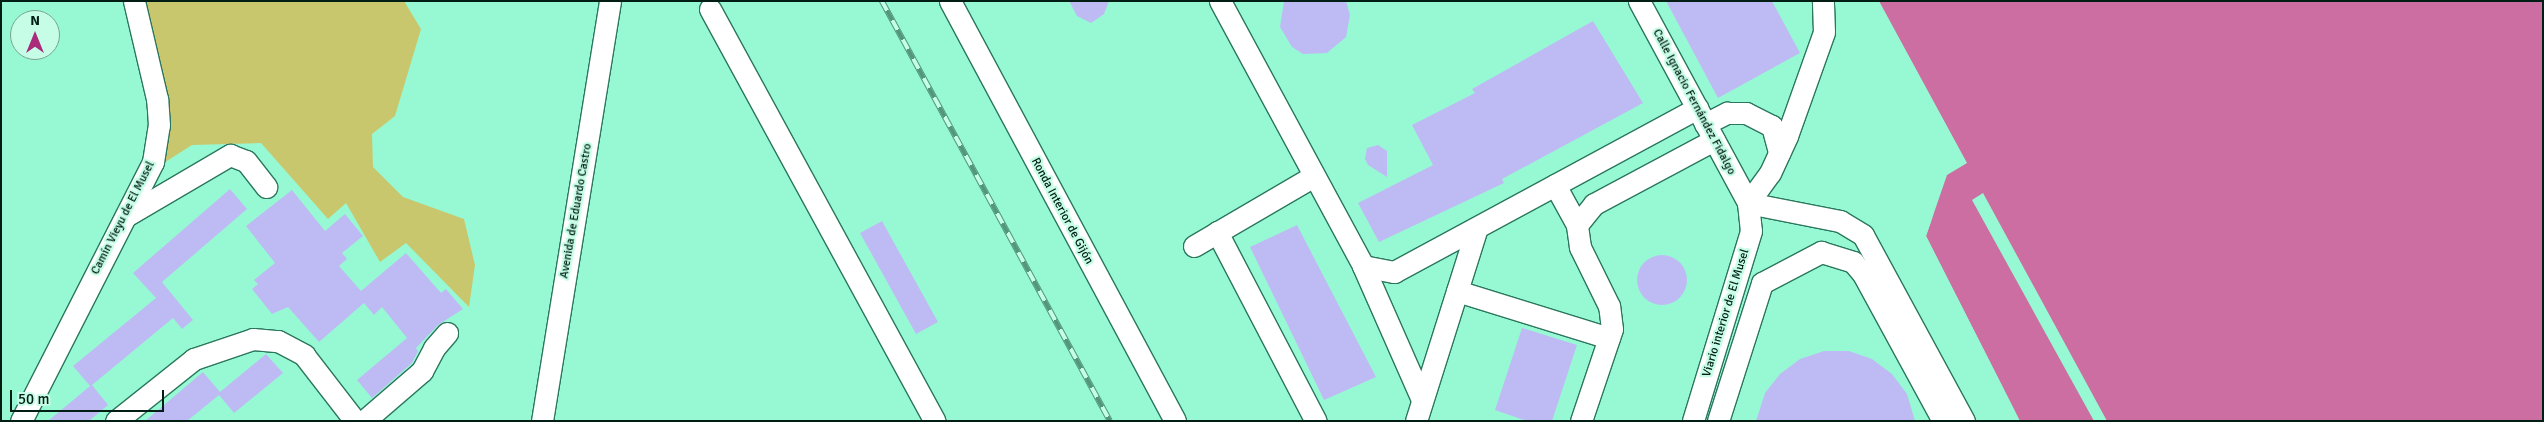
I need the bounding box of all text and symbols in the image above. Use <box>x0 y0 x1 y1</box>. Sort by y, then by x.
north arrow <box>10 10 60 60</box>
text: N <box>30 12 40 29</box>
street label: Calle Ignacio Fernández Fidalgo <box>1649 27 1739 177</box>
street label: Avenida de Eduardo Castro <box>557 142 595 280</box>
street label: Ronda Interior de Gijón <box>1028 155 1096 267</box>
street label: Camín Vieyu de El Musel <box>88 159 158 277</box>
street label: Viario interior de El Musel <box>1700 247 1752 379</box>
scale bar <box>12 380 166 412</box>
text: 50 m <box>18 390 49 408</box>

